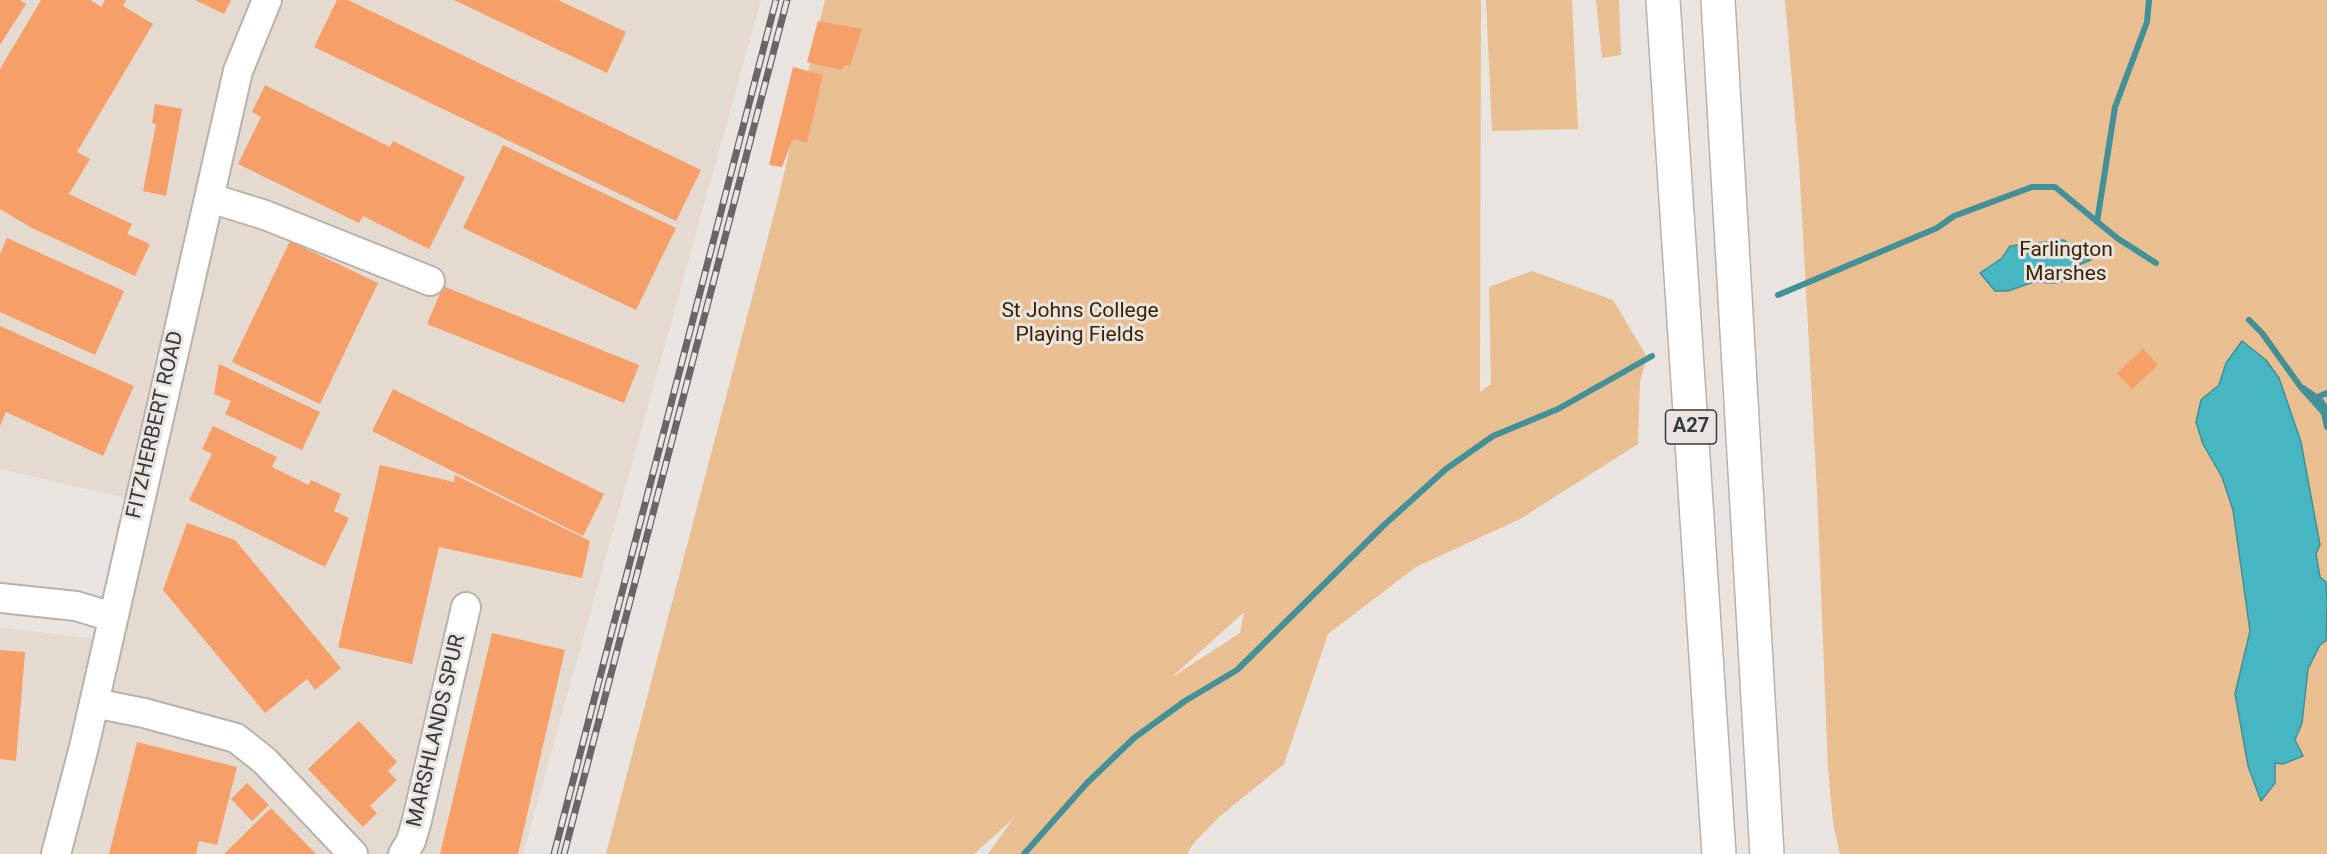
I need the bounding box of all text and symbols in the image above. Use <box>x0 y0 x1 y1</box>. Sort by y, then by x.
park label: Farlington Marshes <box>2019 238 2113 288</box>
park label: St Johns College Playing Fields <box>1001 299 1159 349</box>
street label: FITZHERBERT ROAD <box>122 329 190 521</box>
road number: A27 <box>1666 410 1716 444</box>
street label: MARSHLANDS SPUR <box>403 632 471 830</box>

